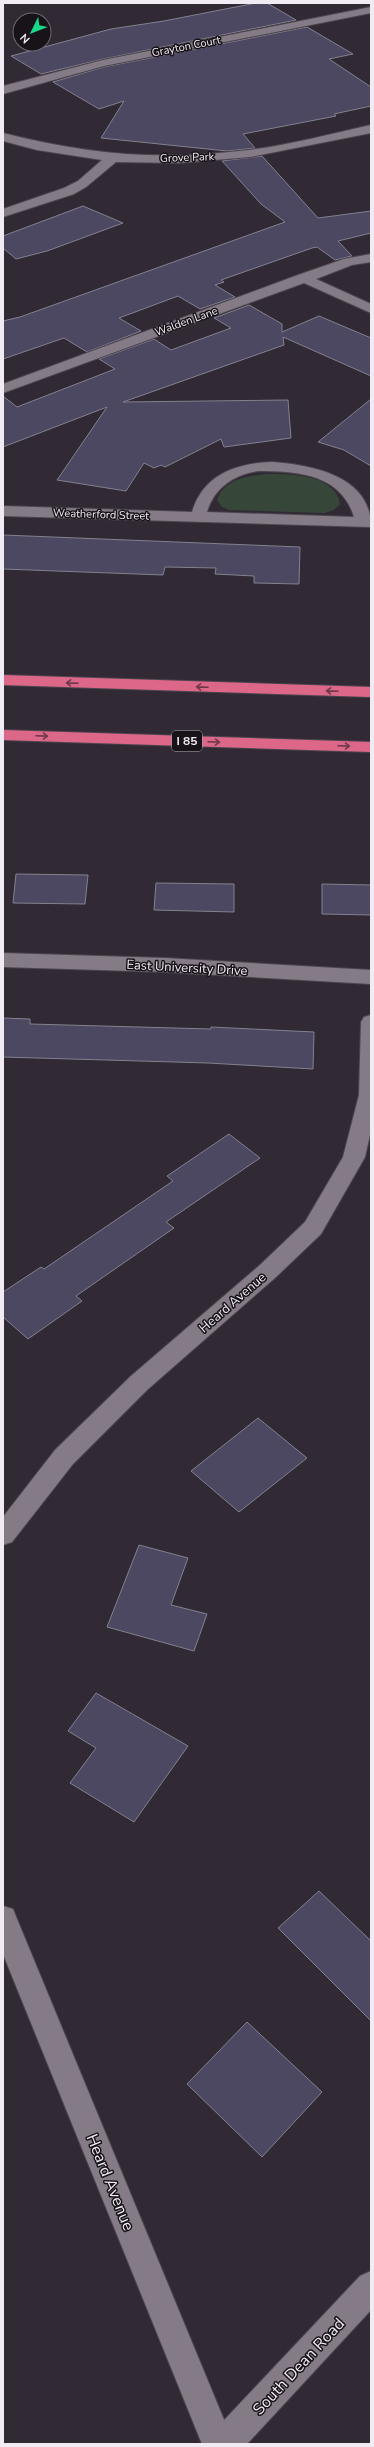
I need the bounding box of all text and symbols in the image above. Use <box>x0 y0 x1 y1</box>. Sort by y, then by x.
north arrow <box>12 12 52 52</box>
text: N <box>17 30 33 47</box>
street label: Grayton Court <box>150 32 222 61</box>
street label: Grove Park <box>160 149 215 166</box>
street label: Walden Lane <box>153 303 220 340</box>
street label: Weatherford Street <box>53 505 149 524</box>
one-way arrow <box>66 679 79 686</box>
one-way arrow <box>196 683 209 690</box>
one-way arrow <box>326 687 339 695</box>
road number: I 85 <box>172 731 202 751</box>
one-way arrow <box>35 732 48 740</box>
one-way arrow <box>207 738 220 746</box>
one-way arrow <box>337 743 350 750</box>
street label: East University Drive <box>126 956 248 980</box>
street label: Heard Avenue <box>195 1269 270 1337</box>
street label: Heard Avenue <box>81 2131 140 2234</box>
street label: South Dean Road <box>248 2313 350 2420</box>

